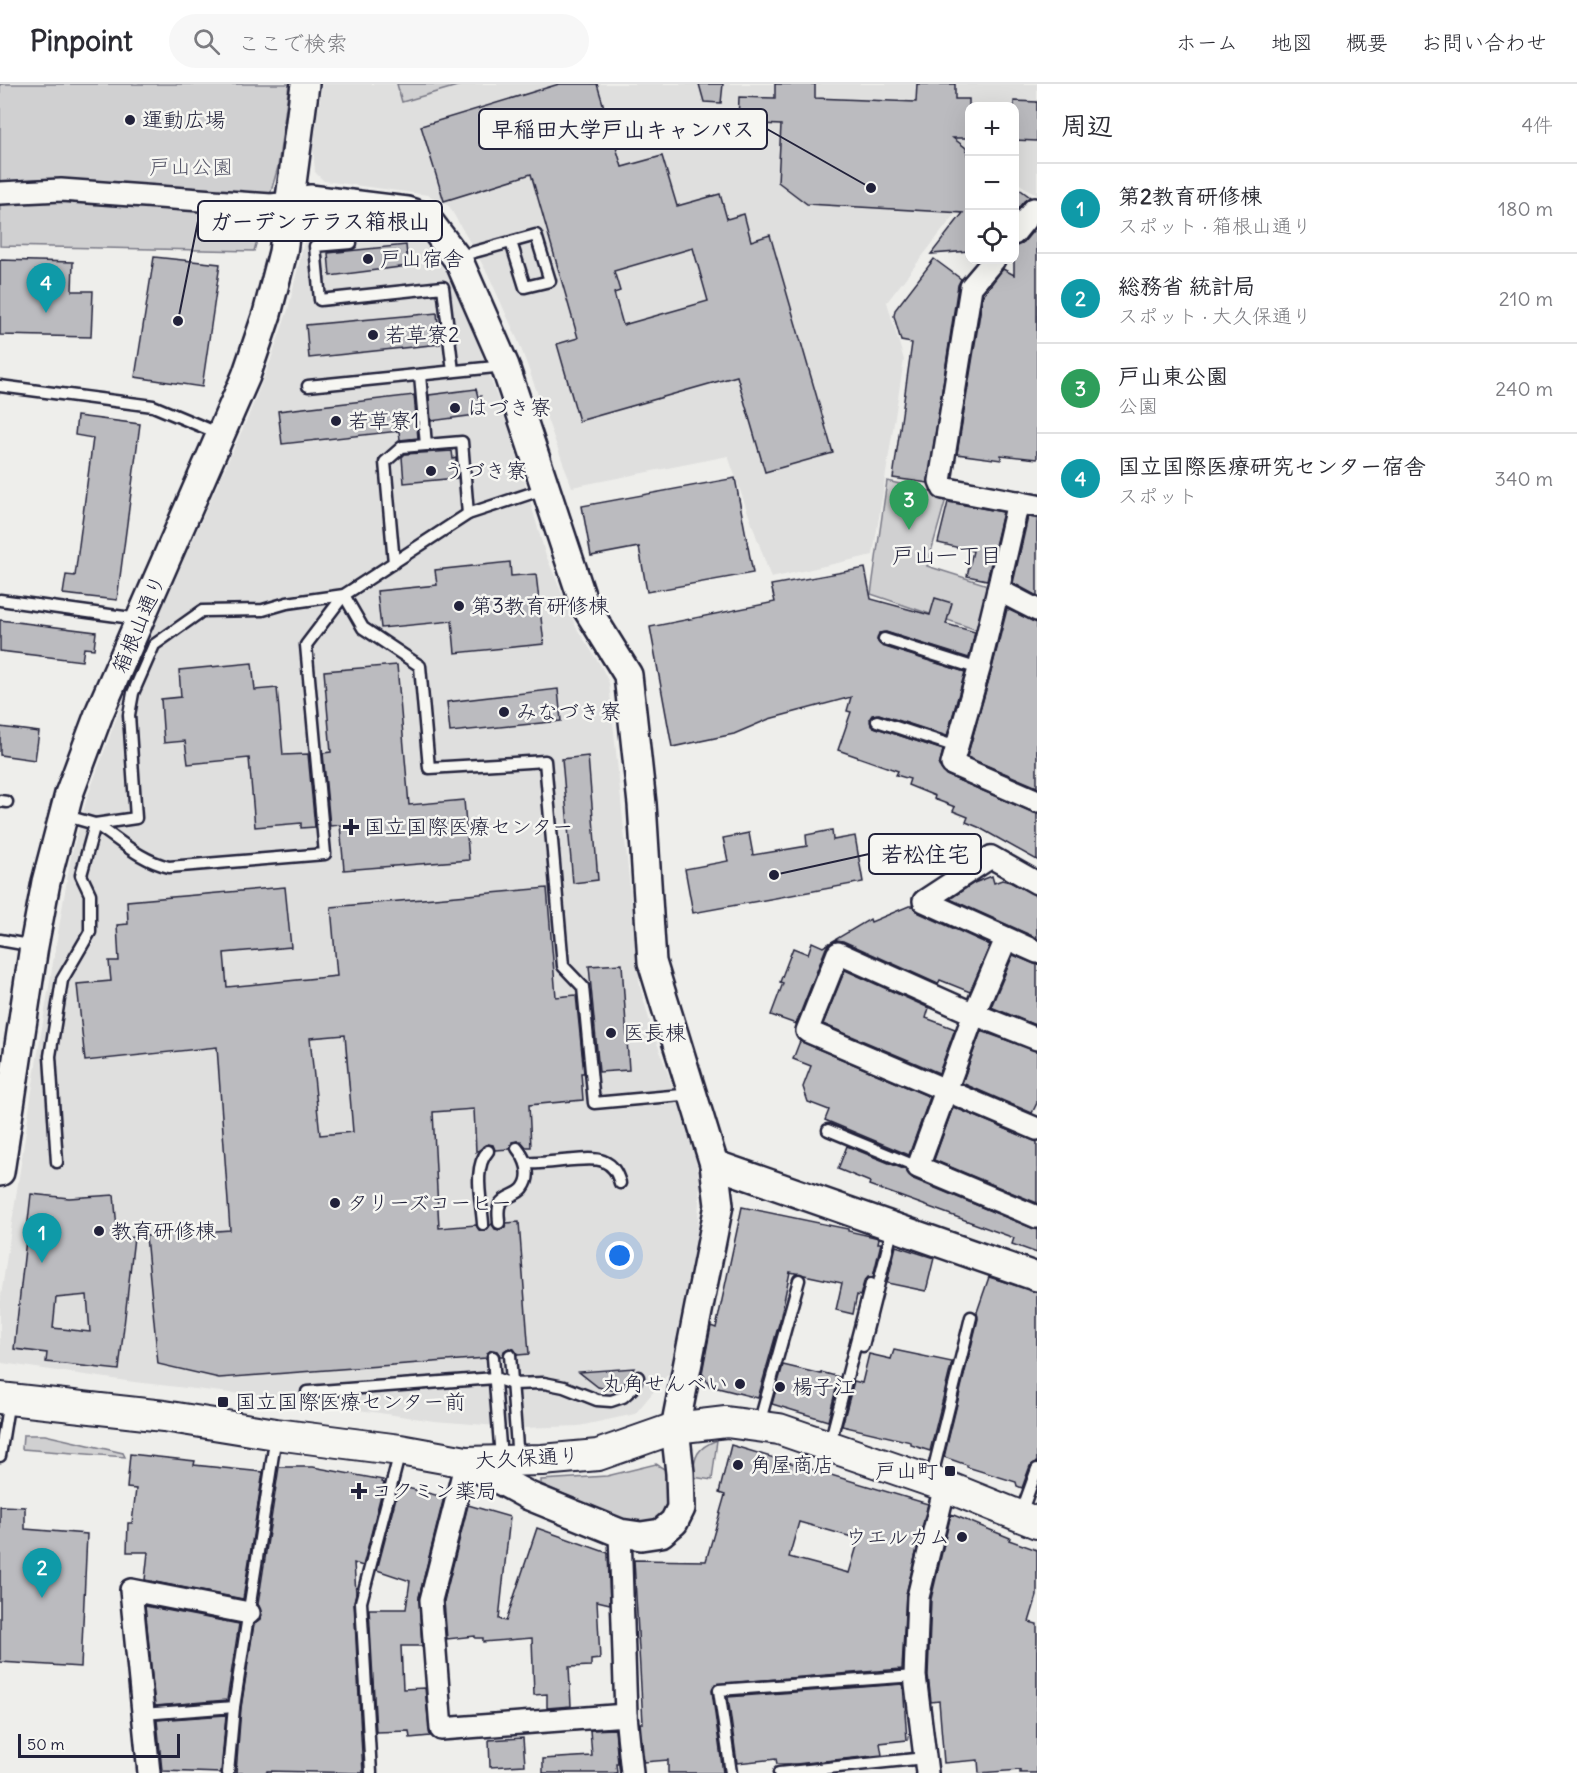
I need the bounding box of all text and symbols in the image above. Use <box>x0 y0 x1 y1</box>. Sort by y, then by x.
search box <box>169 14 589 68</box>
text: Pinpoint <box>30 23 133 59</box>
icon: search <box>190 25 223 58</box>
text: ここで検索 <box>238 29 348 57</box>
text: ホーム <box>1176 29 1238 56</box>
text: 地図 <box>1271 29 1313 56</box>
text: 概要 <box>1346 29 1388 56</box>
text: お問い合わせ <box>1421 29 1547 56</box>
map controls <box>965 102 1019 264</box>
button: + <box>965 102 1019 156</box>
place label: 運動広場 <box>142 106 226 133</box>
callout: 早稲田大学戸山キャンパス <box>479 109 767 149</box>
text: 周辺 <box>1061 109 1113 142</box>
text: 4件 <box>1521 112 1553 137</box>
marker: 運動広場 <box>123 113 137 127</box>
text: 早稲田大学戸山キャンパス <box>491 115 755 143</box>
park label: 戸山公園 <box>149 153 233 180</box>
button: − <box>965 156 1019 210</box>
text: 第2教育研修棟 <box>1118 182 1262 210</box>
text: 1 <box>1077 196 1084 221</box>
text: 180 m <box>1498 196 1553 221</box>
callout: ガーデンテラス箱根山 <box>198 201 442 241</box>
text: ガーデンテラス箱根山 <box>210 207 430 235</box>
button: locate <box>965 210 1019 264</box>
text: スポット · 箱根山通り <box>1118 213 1312 238</box>
place label: 戸山宿舎 <box>380 245 464 272</box>
marker: 戸山宿舎 <box>361 252 375 266</box>
pin: 4 <box>26 264 66 313</box>
text: 総務省 統計局 <box>1118 272 1255 300</box>
text: 2 <box>1075 286 1086 311</box>
text: 210 m <box>1499 286 1553 311</box>
text: スポット · 大久保通り <box>1118 303 1312 328</box>
place label: 若草寮2 <box>385 321 460 348</box>
marker: 若草寮2 <box>366 328 380 342</box>
text: 戸山東公園 <box>1118 362 1228 390</box>
text: 3 <box>1075 376 1086 401</box>
text: 240 m <box>1495 376 1553 401</box>
text: 公園 <box>1118 393 1158 418</box>
place label: はづき寮 <box>467 394 551 421</box>
marker: はづき寮 <box>448 401 462 415</box>
place label: 若草寮1 <box>348 407 419 434</box>
marker: 若草寮1 <box>329 414 343 428</box>
text: 国立国際医療研究センター宿舎 <box>1118 452 1426 480</box>
place label: うづき寮 <box>443 457 527 484</box>
marker: うづき寮 <box>424 464 438 478</box>
text: 4 <box>1075 466 1086 491</box>
text: 340 m <box>1495 466 1553 491</box>
pin: 3 <box>890 480 928 530</box>
text: スポット <box>1118 483 1198 508</box>
district label: 戸山一丁目 <box>892 541 1002 569</box>
street label: 箱根山通り <box>106 570 171 677</box>
place label: 第3教育研修棟 <box>471 592 609 619</box>
marker: 第3教育研修棟 <box>452 599 466 613</box>
place label: みなづき寮 <box>516 698 621 725</box>
marker: みなづき寮 <box>497 705 511 719</box>
place label: 国立国際医療センター <box>364 813 573 840</box>
marker: 国立国際医療センター <box>342 818 360 836</box>
callout: 若松住宅 <box>869 834 981 874</box>
text: 若松住宅 <box>881 840 969 868</box>
place label: 医長棟 <box>623 1019 686 1046</box>
marker: 医長棟 <box>604 1026 618 1040</box>
place label: タリーズコーヒー <box>347 1189 512 1216</box>
marker: タリーズコーヒー <box>328 1196 342 1210</box>
pin: 1 <box>22 1214 62 1263</box>
place label: 教育研修棟 <box>111 1217 216 1244</box>
marker: 教育研修棟 <box>92 1224 106 1238</box>
your location <box>605 1241 634 1270</box>
place label: 丸角せんべい <box>602 1370 728 1397</box>
place label: 楊子江 <box>792 1373 855 1400</box>
marker: 丸角せんべい <box>733 1377 747 1391</box>
marker: 楊子江 <box>773 1380 787 1394</box>
place label: 国立国際医療センター前 <box>235 1388 465 1415</box>
marker: 国立国際医療センター前 <box>216 1395 230 1409</box>
street label: 大久保通り <box>474 1441 580 1474</box>
place label: 角屋商店 <box>750 1451 834 1478</box>
place label: 戸山町 <box>875 1457 938 1484</box>
marker: 角屋商店 <box>731 1458 745 1472</box>
marker: 戸山町 <box>943 1464 957 1478</box>
place label: コクミン薬局 <box>371 1477 497 1504</box>
marker: コクミン薬局 <box>352 1484 366 1498</box>
place label: ウエルカム <box>845 1523 950 1550</box>
marker: ウエルカム <box>955 1530 969 1544</box>
pin: 2 <box>22 1548 62 1598</box>
scale bar <box>18 1731 180 1758</box>
text: 50 m <box>27 1734 65 1754</box>

